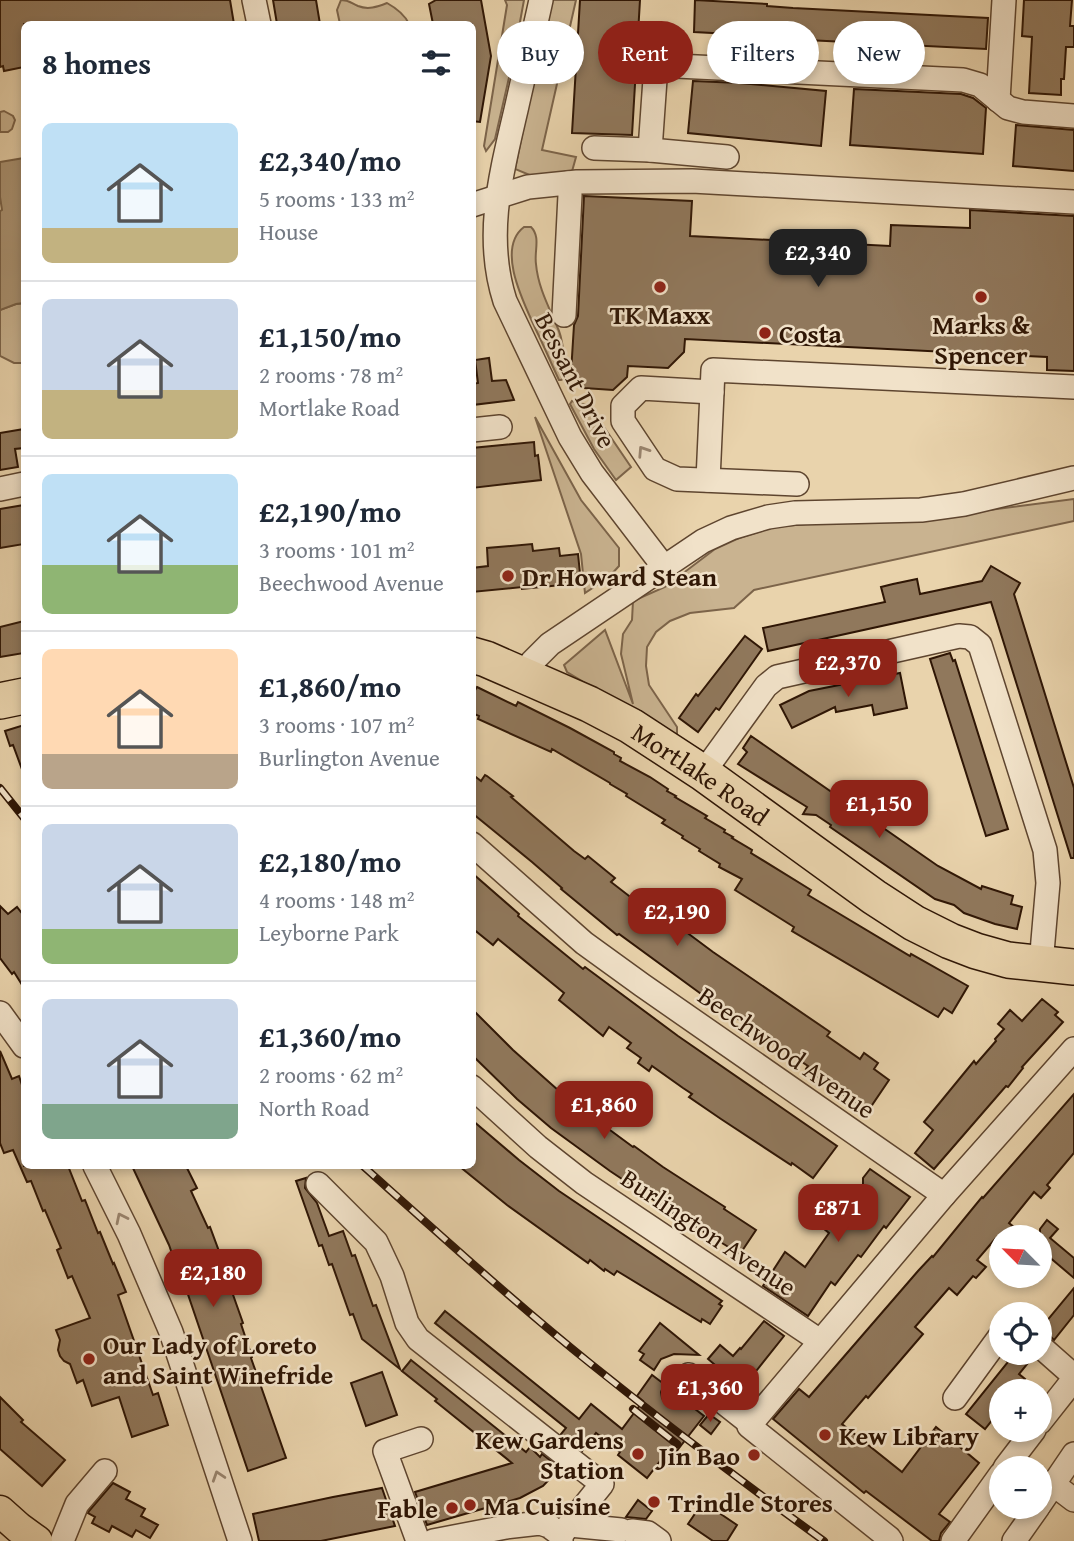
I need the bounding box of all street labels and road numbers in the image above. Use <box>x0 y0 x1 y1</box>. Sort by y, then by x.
street label: Bessant Drive <box>525 305 627 455</box>
street label: Mortlake Road <box>625 712 778 835</box>
street label: Beechwood Avenue <box>690 976 884 1128</box>
street label: Burlington Avenue <box>613 1159 805 1305</box>

